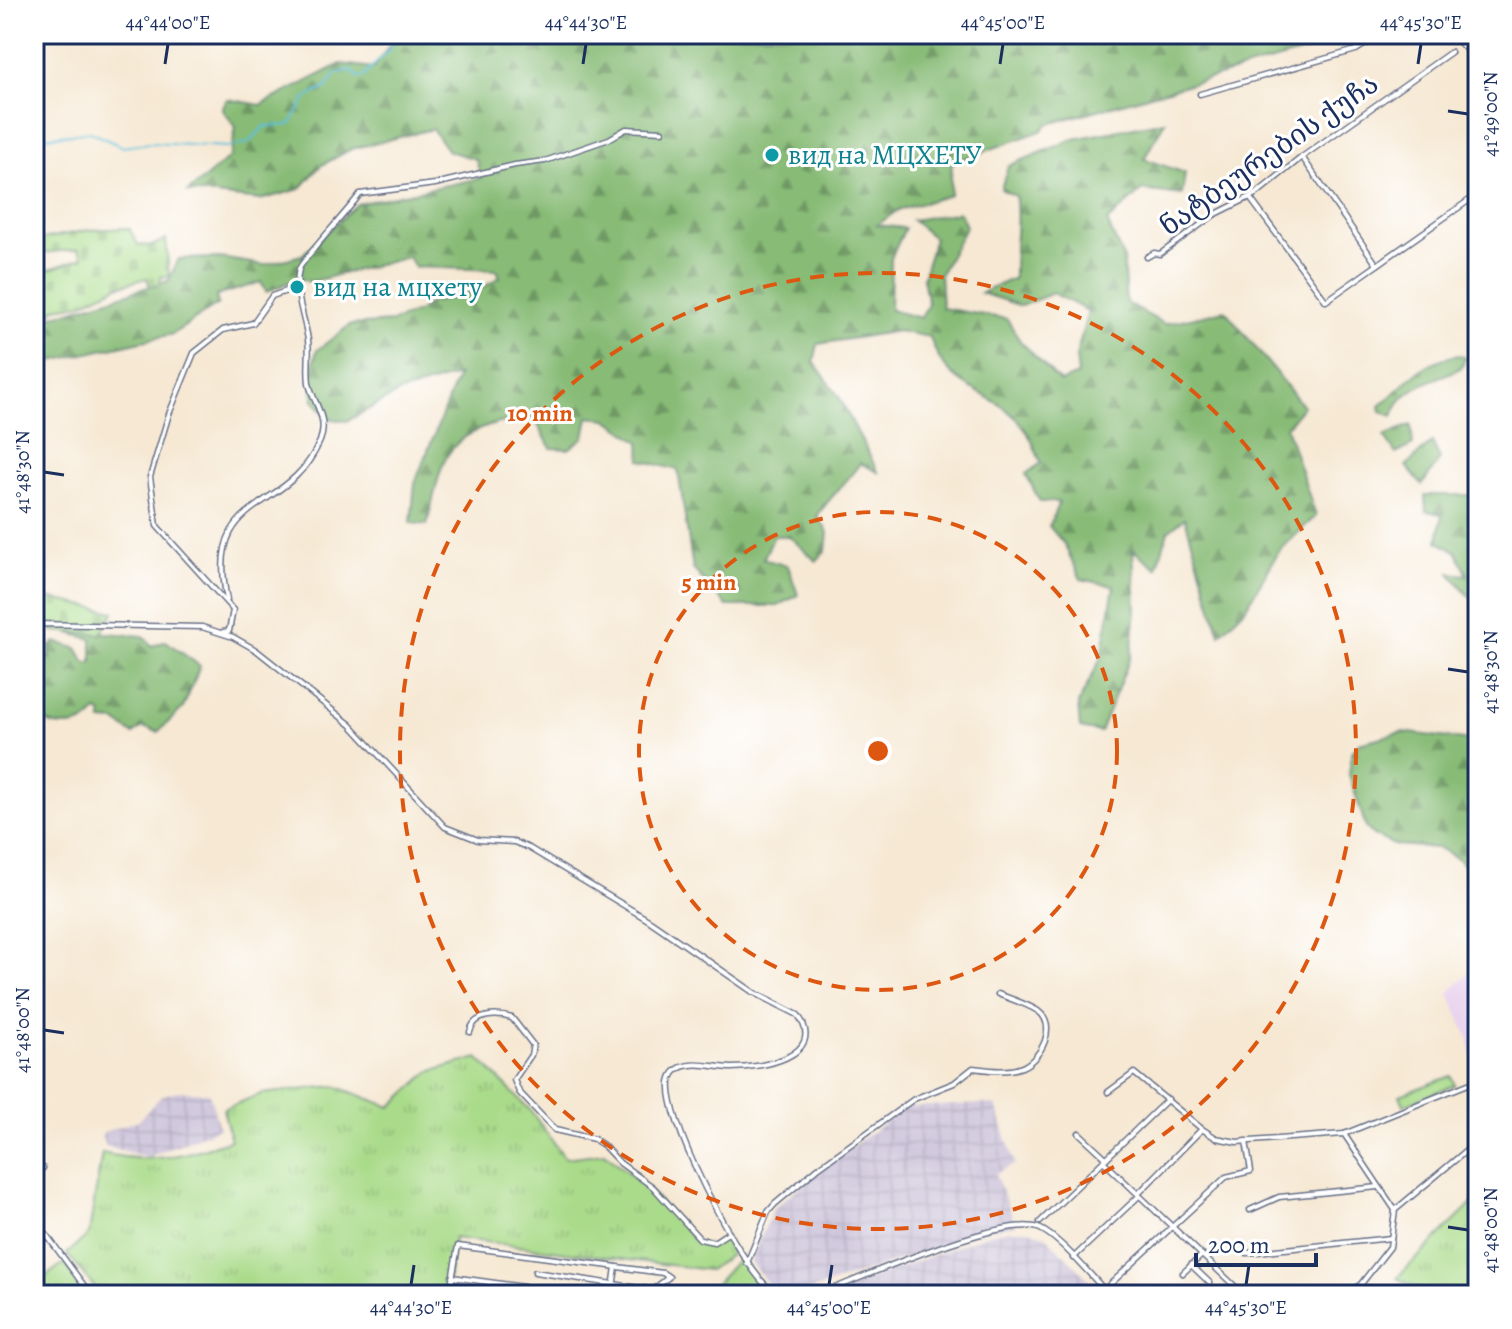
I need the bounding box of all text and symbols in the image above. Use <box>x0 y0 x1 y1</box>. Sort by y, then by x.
text: 44°44'00"E <box>126 9 210 36</box>
text: 44°44'30"E <box>545 9 627 36</box>
text: 44°45'00"E <box>961 9 1045 36</box>
text: 44°45'30"E <box>1380 9 1462 36</box>
street label: ნატბეურების ქუჩა <box>1152 65 1386 245</box>
text: 41°49'00"N <box>1477 71 1504 157</box>
place label: вид на МЦХЕТУ <box>788 136 982 174</box>
marker: вид на МЦХЕТУ <box>763 146 781 164</box>
place label: вид на мцхету <box>313 268 482 306</box>
marker: вид на мцхету <box>288 278 306 296</box>
text: 10 min <box>507 397 573 429</box>
text: 41°48'30"N <box>9 430 36 514</box>
text: 5 min <box>681 566 737 598</box>
text: 41°48'30"N <box>1477 630 1504 714</box>
centre of rings <box>864 737 892 765</box>
text: 41°48'00"N <box>9 987 36 1073</box>
text: 41°48'00"N <box>1477 1187 1504 1273</box>
scale bar <box>1196 1217 1316 1267</box>
text: 200 m <box>1208 1229 1270 1261</box>
text: 44°44'30"E <box>370 1294 452 1321</box>
text: 44°45'00"E <box>787 1294 871 1321</box>
text: 44°45'30"E <box>1205 1294 1287 1321</box>

